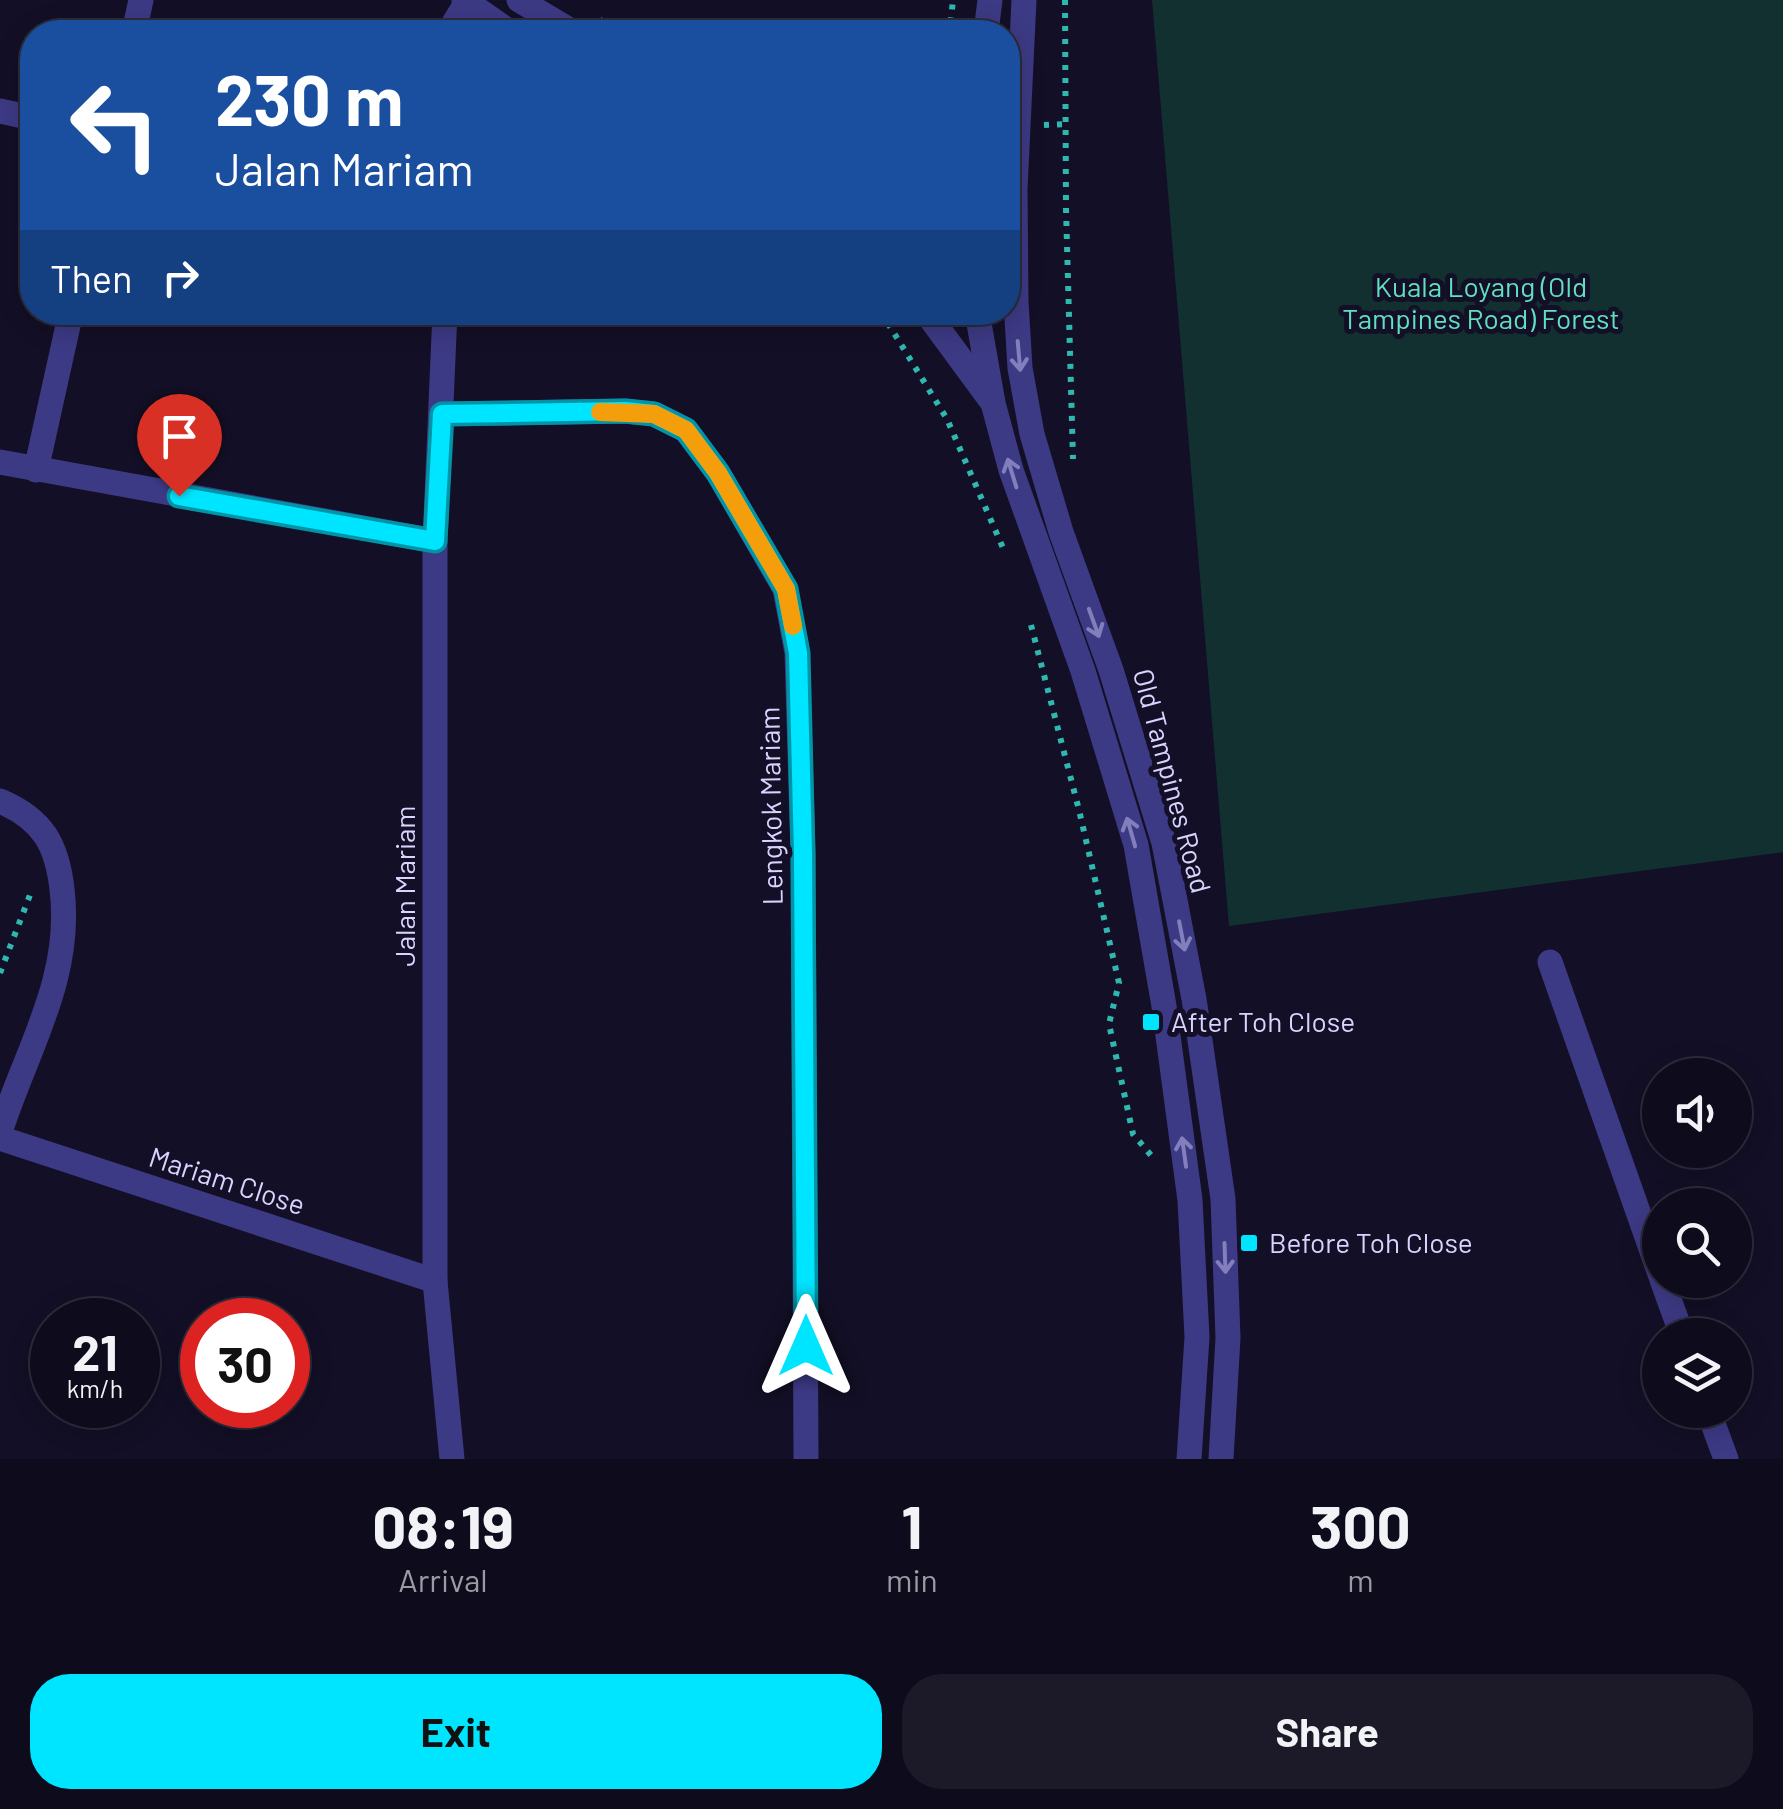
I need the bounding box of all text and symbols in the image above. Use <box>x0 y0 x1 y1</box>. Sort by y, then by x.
text: 230 m <box>215 56 403 140</box>
icon: left <box>50 60 180 190</box>
text: Jalan Mariam <box>215 141 474 195</box>
icon: right <box>153 250 208 305</box>
text: Then <box>50 255 133 301</box>
park label: Kuala Loyang (Old Tampines Road) Forest <box>1342 269 1620 335</box>
one-way arrow <box>1010 339 1029 371</box>
pin <box>137 394 222 497</box>
icon: arrive <box>152 409 207 464</box>
one-way arrow <box>1002 458 1020 490</box>
one-way arrow <box>1086 607 1104 638</box>
street label: Old Tampines Road <box>1127 665 1219 897</box>
street label: Lengkok Mariam <box>751 707 789 906</box>
street label: Jalan Mariam <box>387 805 421 967</box>
one-way arrow <box>1121 817 1140 848</box>
one-way arrow <box>1173 919 1192 952</box>
place label: After Toh Close <box>1171 1004 1355 1038</box>
marker: After Toh Close <box>1140 1011 1162 1033</box>
map controls <box>1642 1058 1752 1428</box>
button: sound <box>1642 1058 1752 1168</box>
one-way arrow <box>1174 1137 1192 1169</box>
street label: Mariam Close <box>145 1139 310 1221</box>
button: search <box>1642 1188 1752 1298</box>
place label: Before Toh Close <box>1269 1225 1473 1259</box>
marker: Before Toh Close <box>1238 1232 1260 1254</box>
one-way arrow <box>1216 1241 1235 1273</box>
position arrow <box>754 1294 858 1398</box>
speed limit sign: 30 <box>180 1298 310 1428</box>
button: layers <box>1642 1318 1752 1428</box>
text: 21 <box>72 1321 118 1381</box>
text: km/h <box>67 1373 123 1403</box>
text: 08:19 <box>372 1489 514 1561</box>
text: 1 <box>901 1489 923 1561</box>
text: 300 <box>1310 1489 1411 1561</box>
text: Arrival <box>398 1560 488 1598</box>
text: min <box>886 1560 938 1598</box>
text: m <box>1347 1560 1374 1598</box>
button: Exit <box>30 1674 882 1789</box>
button: Share <box>902 1674 1753 1789</box>

